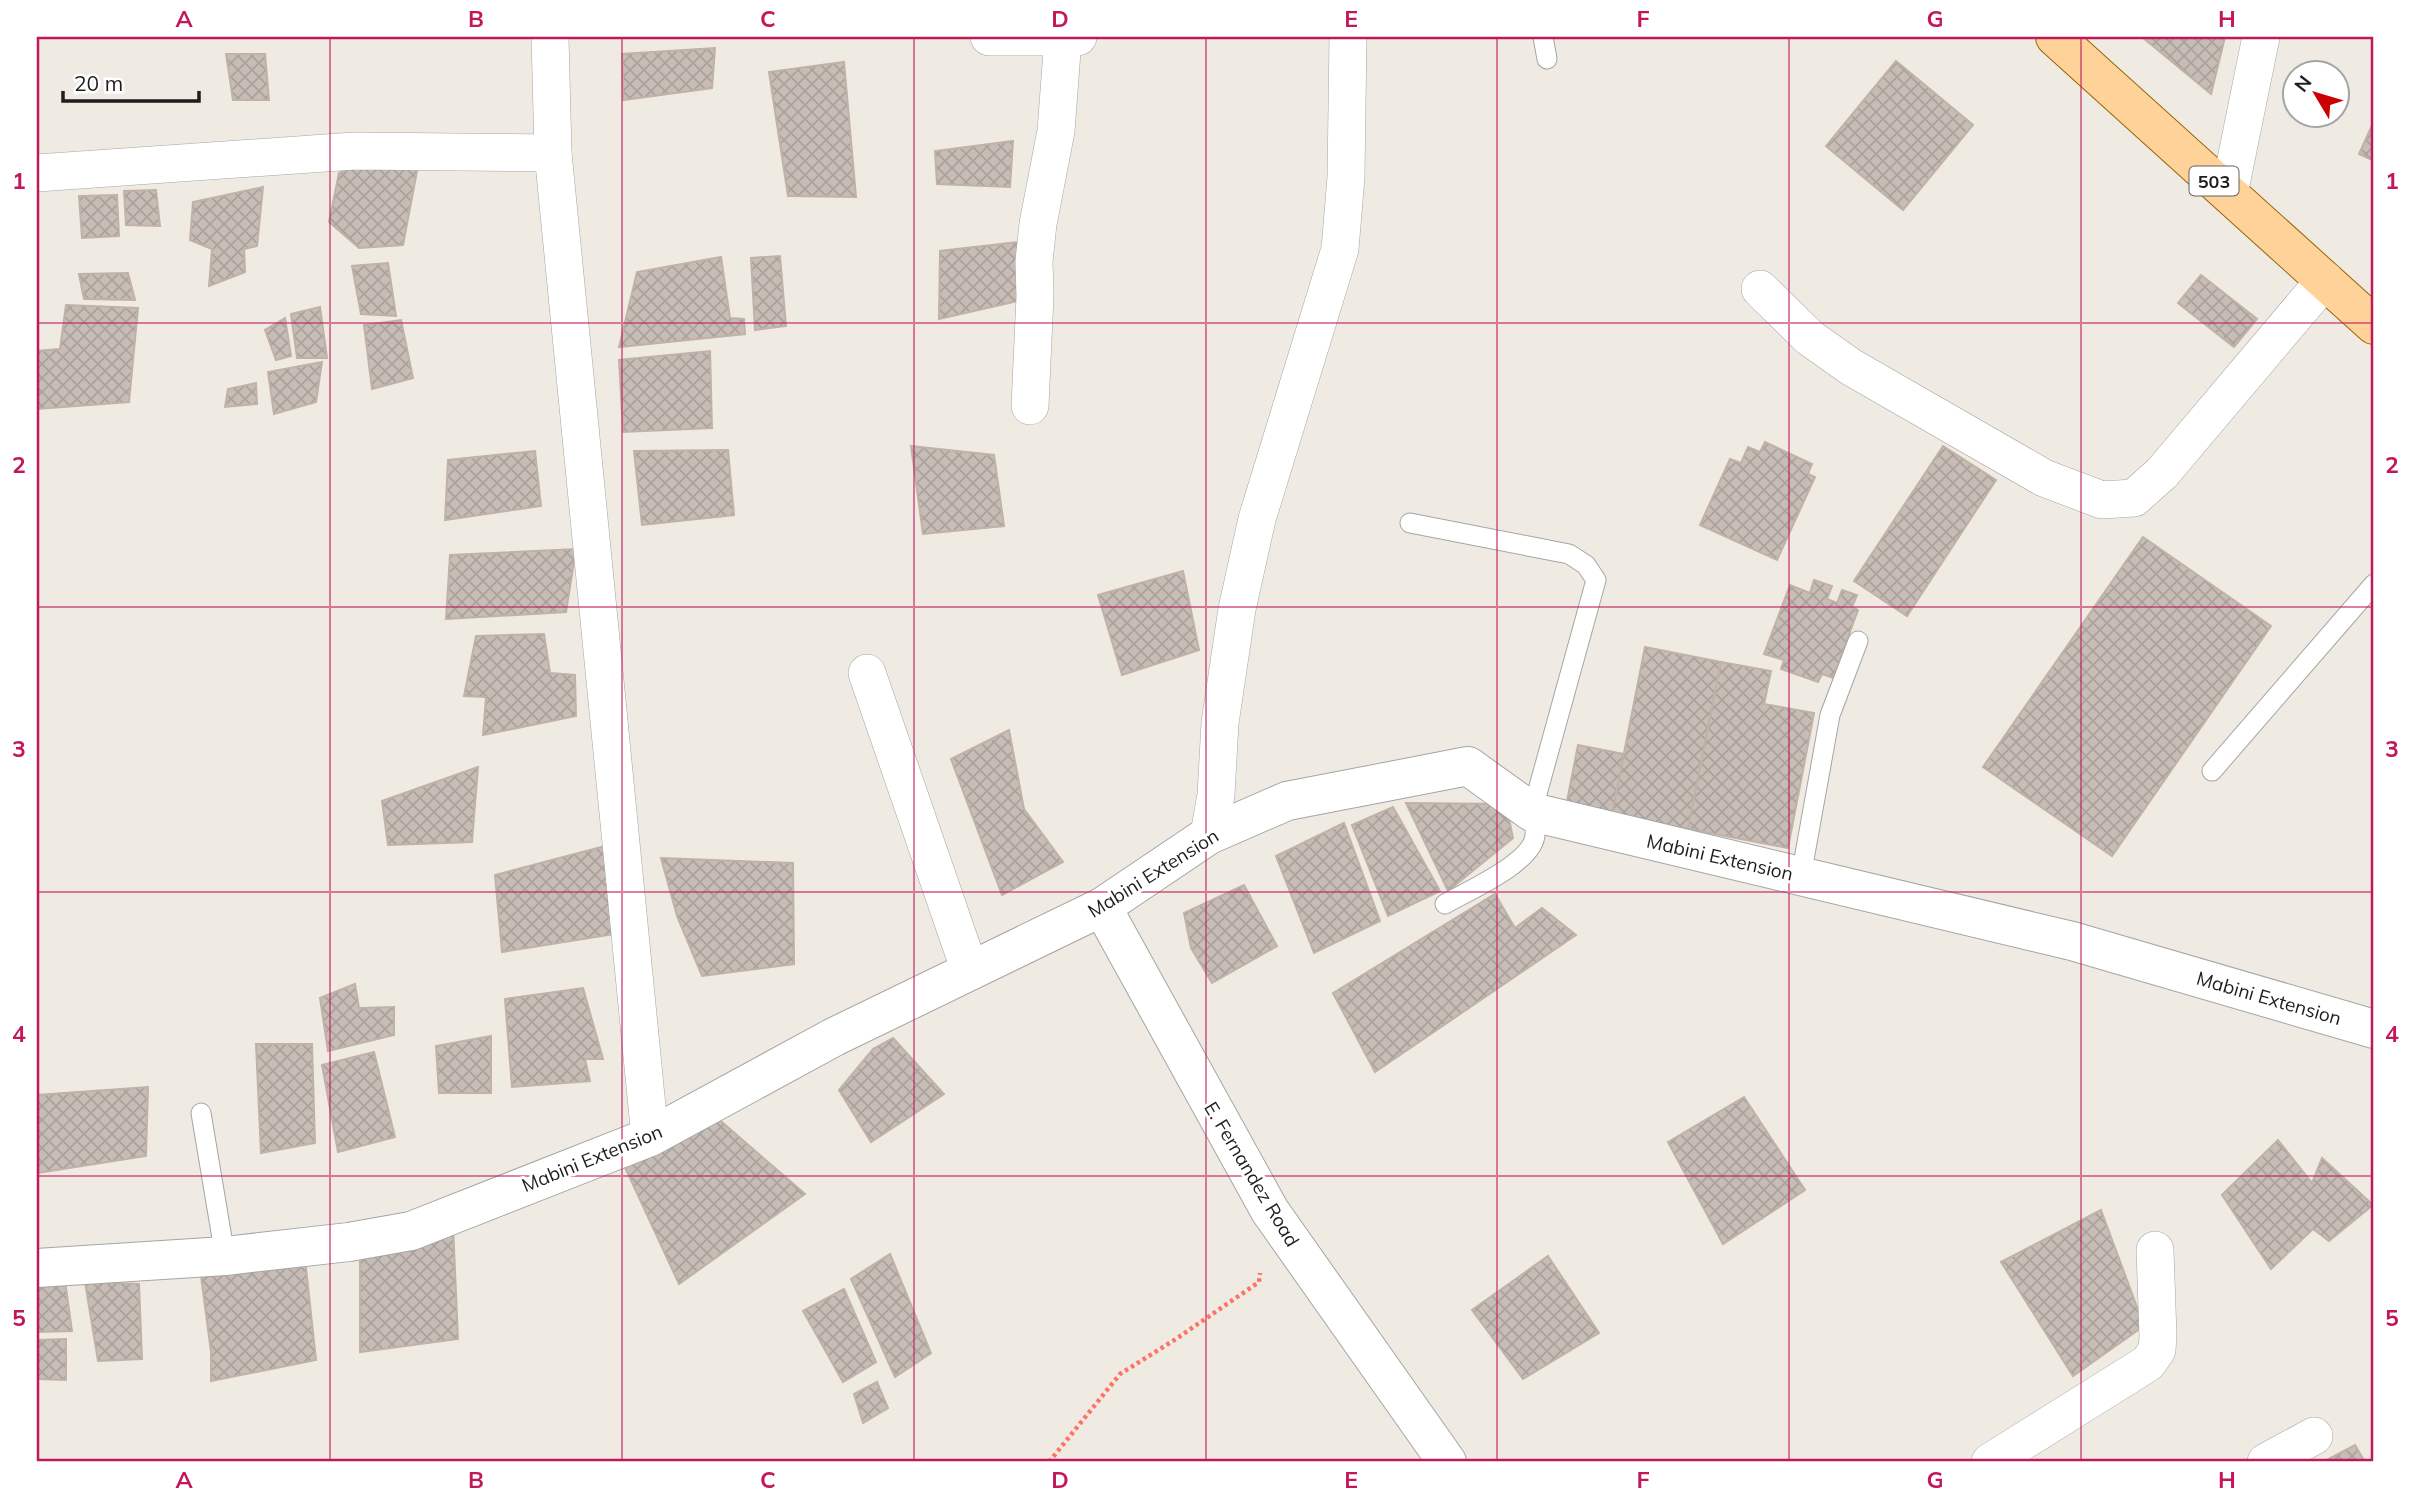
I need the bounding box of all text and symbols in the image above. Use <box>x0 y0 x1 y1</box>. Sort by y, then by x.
text: A <box>175 4 193 33</box>
text: B <box>468 4 484 33</box>
text: C <box>760 4 776 33</box>
text: D <box>1051 4 1069 33</box>
text: E <box>1344 4 1358 33</box>
text: F <box>1636 4 1650 33</box>
text: G <box>1926 4 1944 33</box>
text: H <box>2218 4 2236 33</box>
scale bar <box>63 60 200 104</box>
north arrow <box>2282 60 2352 130</box>
text: 20 m <box>74 70 123 96</box>
text: N <box>2289 70 2316 97</box>
text: 1 <box>12 166 26 195</box>
road number: 503 <box>2190 166 2238 196</box>
text: 1 <box>2385 166 2399 195</box>
text: 2 <box>12 450 26 479</box>
text: 2 <box>2385 450 2399 479</box>
text: 3 <box>12 734 26 763</box>
text: 3 <box>2385 734 2399 763</box>
street label: Mabini Extension <box>1083 823 1223 923</box>
street label: Mabini Extension <box>1644 828 1796 886</box>
street label: Mabini Extension <box>2194 966 2344 1030</box>
text: 4 <box>12 1019 26 1048</box>
text: 4 <box>2385 1019 2399 1048</box>
street label: E. Fernandez Road <box>1199 1097 1305 1251</box>
street label: Mabini Extension <box>518 1119 666 1197</box>
text: 5 <box>12 1303 26 1332</box>
text: 5 <box>2385 1303 2399 1332</box>
text: A <box>175 1465 193 1494</box>
text: B <box>468 1465 484 1494</box>
text: C <box>760 1465 776 1494</box>
text: D <box>1051 1465 1069 1494</box>
text: E <box>1344 1465 1358 1494</box>
text: F <box>1636 1465 1650 1494</box>
text: G <box>1926 1465 1944 1494</box>
text: H <box>2218 1465 2236 1494</box>

